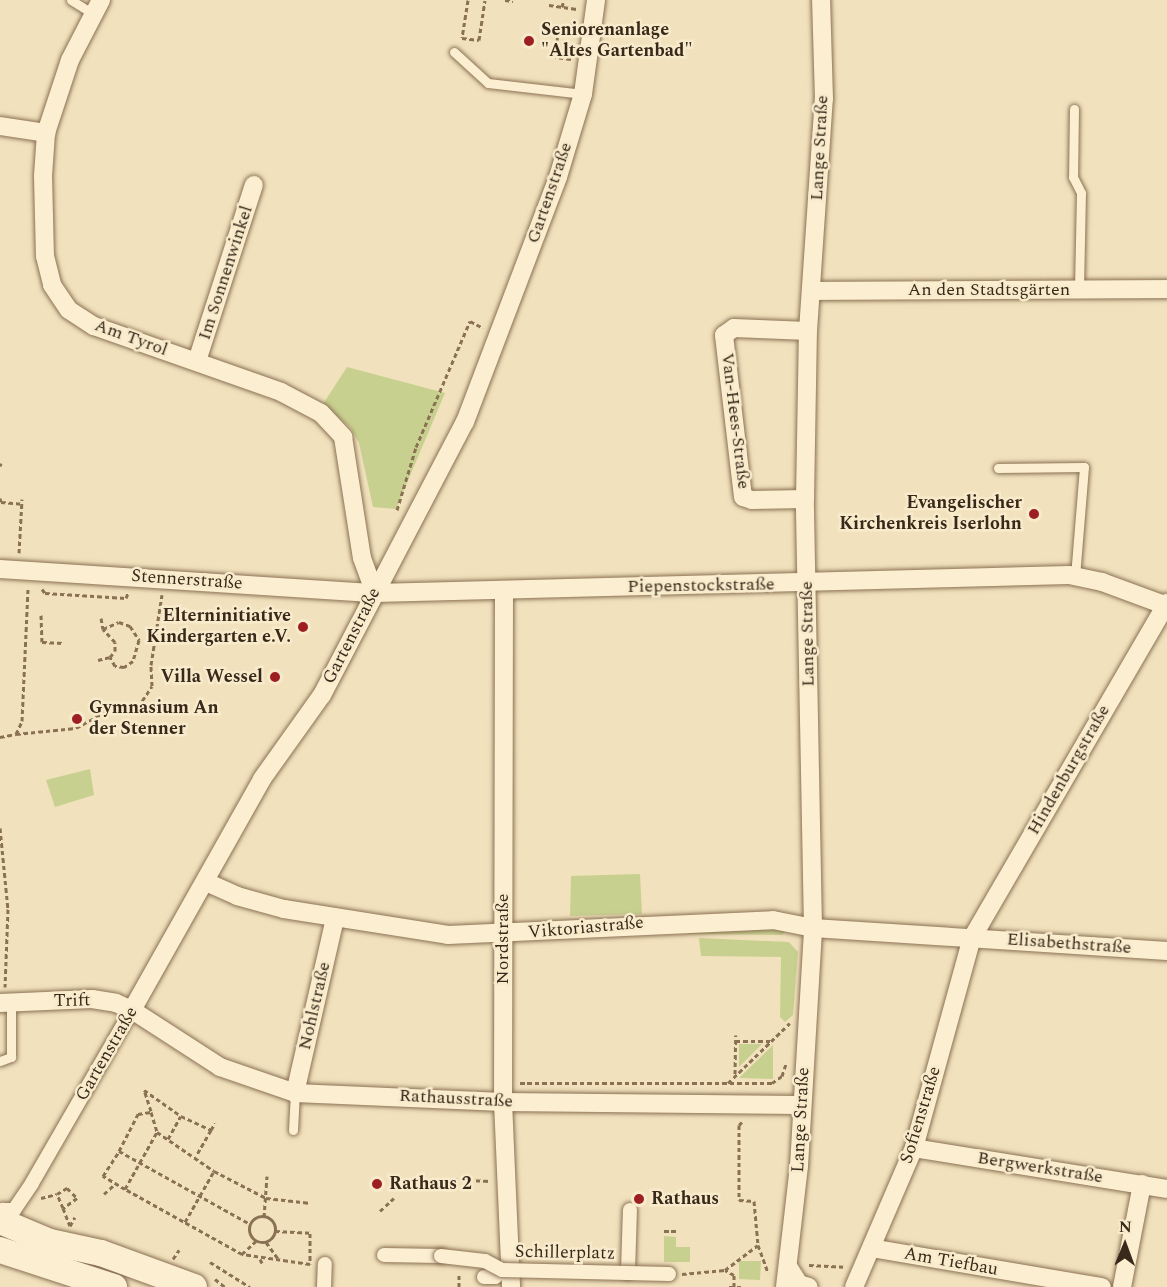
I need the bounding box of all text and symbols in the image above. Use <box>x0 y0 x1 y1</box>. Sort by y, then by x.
place label: Seniorenanlage "Altes Gartenbad" <box>541 20 693 63</box>
marker: Seniorenanlage "Altes Gartenbad" <box>522 34 536 48</box>
street label: Lange Straße <box>806 95 834 201</box>
street label: Gartenstraße <box>523 140 577 246</box>
street label: Im Sonnenwinkel <box>194 203 258 343</box>
street label: An den Stadtsgärten <box>908 279 1070 301</box>
street label: Am Tyrol <box>91 315 171 361</box>
street label: Van-Hees-Straße <box>716 352 754 490</box>
place label: Evangelischer Kirchenkreis Iserlohn <box>839 493 1022 536</box>
marker: Evangelischer Kirchenkreis Iserlohn <box>1027 507 1041 521</box>
street label: Stennerstraße <box>131 565 243 595</box>
street label: Piepenstockstraße <box>627 574 775 598</box>
street label: Lange Straße <box>796 581 820 687</box>
street label: Gartenstraße <box>319 584 385 688</box>
place label: Elterninitiative Kindergarten e.V. <box>146 606 291 648</box>
marker: Elterninitiative Kindergarten e.V. <box>296 620 310 634</box>
place label: Villa Wessel <box>161 666 263 688</box>
marker: Villa Wessel <box>268 670 282 684</box>
place label: Gymnasium An der Stenner <box>89 698 219 740</box>
street label: Hindenburgstraße <box>1023 701 1115 839</box>
marker: Gymnasium An der Stenner <box>70 712 84 726</box>
street label: Nordstraße <box>492 893 514 985</box>
street label: Viktoriastraße <box>527 912 645 944</box>
street label: Elisabethstraße <box>1006 929 1132 959</box>
street label: Nohlstraße <box>294 960 336 1052</box>
street label: Trift <box>53 990 91 1012</box>
street label: Gartenstraße <box>71 1003 143 1105</box>
street label: Sofienstraße <box>896 1064 946 1166</box>
street label: Lange Straße <box>787 1067 815 1173</box>
street label: Rathausstraße <box>399 1085 513 1113</box>
street label: Bergwerkstraße <box>976 1147 1104 1189</box>
place label: Rathaus 2 <box>389 1173 472 1195</box>
marker: Rathaus 2 <box>370 1177 384 1191</box>
place label: Rathaus <box>651 1188 719 1210</box>
marker: Rathaus <box>632 1192 646 1206</box>
north arrow <box>1095 1215 1155 1275</box>
text: N <box>1119 1215 1132 1239</box>
street label: Schillerplatz <box>515 1241 615 1265</box>
street label: Am Tiefbau <box>902 1243 1000 1281</box>

